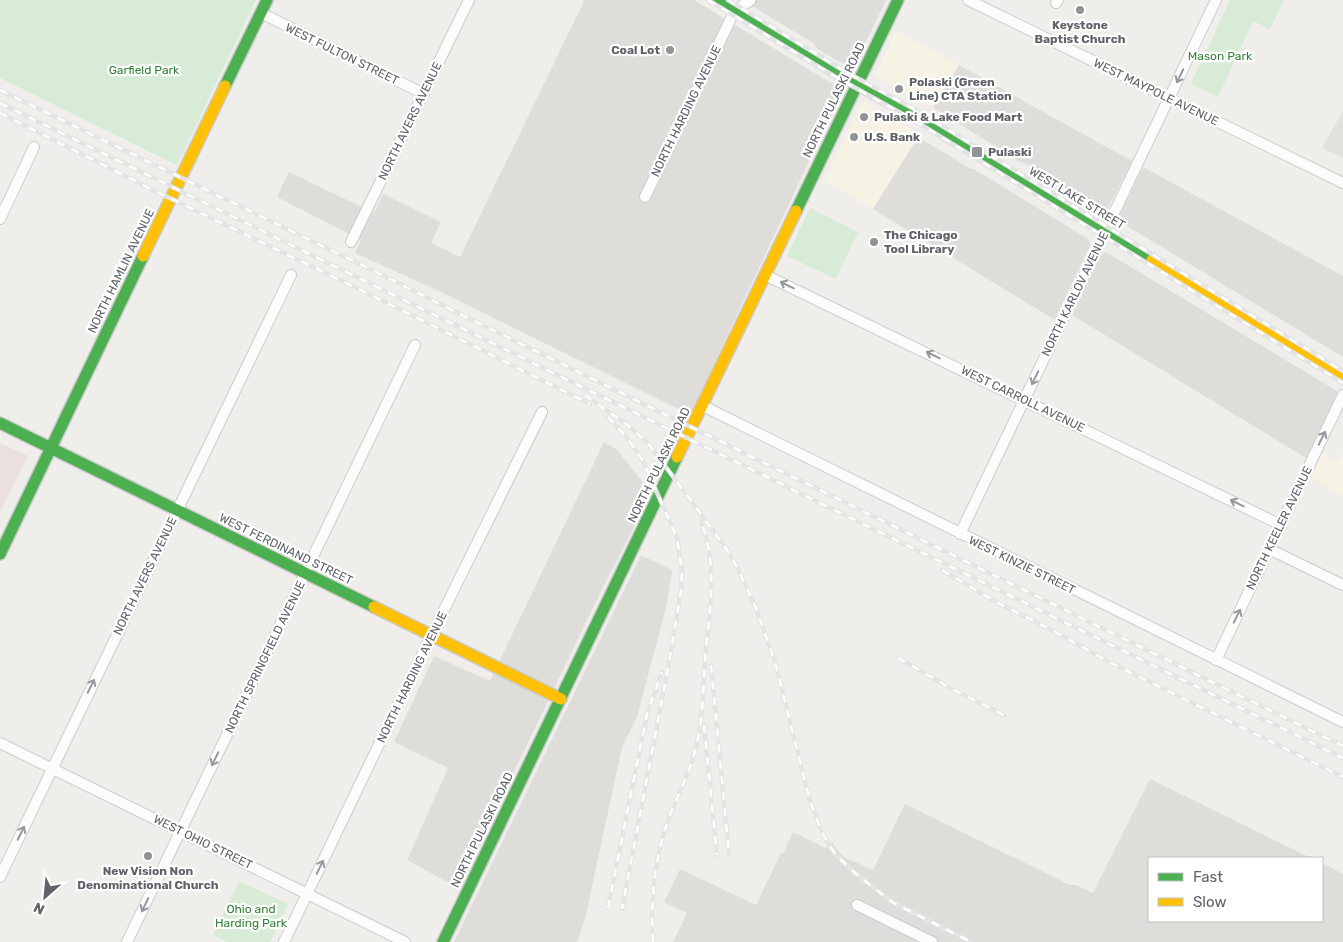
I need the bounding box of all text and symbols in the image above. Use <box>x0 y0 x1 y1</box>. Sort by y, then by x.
marker: Keystone Baptist Church <box>1074 4 1086 16</box>
place label: Keystone Baptist Church <box>1034 18 1126 46</box>
street label: WEST FULTON STREET <box>283 20 401 88</box>
street label: NORTH PULASKI ROAD <box>800 40 868 160</box>
place label: Coal Lot <box>611 43 660 57</box>
street label: NORTH HARDING AVENUE <box>648 43 724 179</box>
marker: Coal Lot <box>664 44 676 56</box>
park label: Mason Park <box>1188 49 1253 63</box>
street label: WEST MAYPOLE AVENUE <box>1091 56 1221 128</box>
street label: NORTH AVERS AVENUE <box>375 60 445 182</box>
park label: Garfield Park <box>109 63 180 77</box>
one-way arrow <box>1174 68 1184 83</box>
place label: Polaski (Green Line) CTA Station <box>909 75 1012 103</box>
marker: Polaski (Green Line) CTA Station <box>893 83 905 95</box>
place label: Pulaski & Lake Food Mart <box>874 110 1023 124</box>
marker: Pulaski & Lake Food Mart <box>858 111 870 123</box>
place label: U.S. Bank <box>864 130 920 144</box>
marker: U.S. Bank <box>848 131 860 143</box>
marker: Pulaski <box>970 145 984 159</box>
place label: Pulaski <box>988 145 1031 159</box>
street label: WEST LAKE STREET <box>1026 164 1128 232</box>
street label: NORTH HAMLIN AVENUE <box>85 207 157 335</box>
place label: The Chicago Tool Library <box>884 228 958 256</box>
street label: NORTH KARLOV AVENUE <box>1039 229 1111 359</box>
marker: The Chicago Tool Library <box>868 236 880 248</box>
one-way arrow <box>780 280 795 289</box>
one-way arrow <box>926 350 941 360</box>
street label: WEST CARROLL AVENUE <box>959 363 1087 435</box>
one-way arrow <box>1029 370 1039 385</box>
street label: NORTH PULASKI ROAD <box>625 405 693 525</box>
one-way arrow <box>1318 431 1328 446</box>
street label: NORTH KEELER AVENUE <box>1243 464 1315 592</box>
one-way arrow <box>1230 498 1245 507</box>
street label: WEST FERDINAND STREET <box>217 510 355 588</box>
street label: NORTH AVERS AVENUE <box>110 515 180 637</box>
street label: WEST KINZIE STREET <box>966 533 1078 597</box>
street label: NORTH SPRINGFIELD AVENUE <box>222 579 308 735</box>
street label: NORTH HARDING AVENUE <box>374 609 450 745</box>
one-way arrow <box>1232 609 1242 624</box>
one-way arrow <box>87 679 97 694</box>
one-way arrow <box>210 751 220 766</box>
street label: NORTH PULASKI ROAD <box>448 770 516 890</box>
street label: WEST OHIO STREET <box>151 812 255 872</box>
one-way arrow <box>17 826 26 841</box>
marker: New Vision Non Denominational Church <box>142 850 154 862</box>
legend <box>1148 857 1323 922</box>
one-way arrow <box>315 859 325 874</box>
place label: New Vision Non Denominational Church <box>77 864 219 892</box>
text: Fast <box>1193 868 1223 886</box>
north arrow <box>20 872 70 922</box>
text: Slow <box>1193 893 1226 911</box>
one-way arrow <box>139 897 149 912</box>
text: N <box>31 898 48 918</box>
park label: Ohio and Harding Park <box>215 902 288 930</box>

